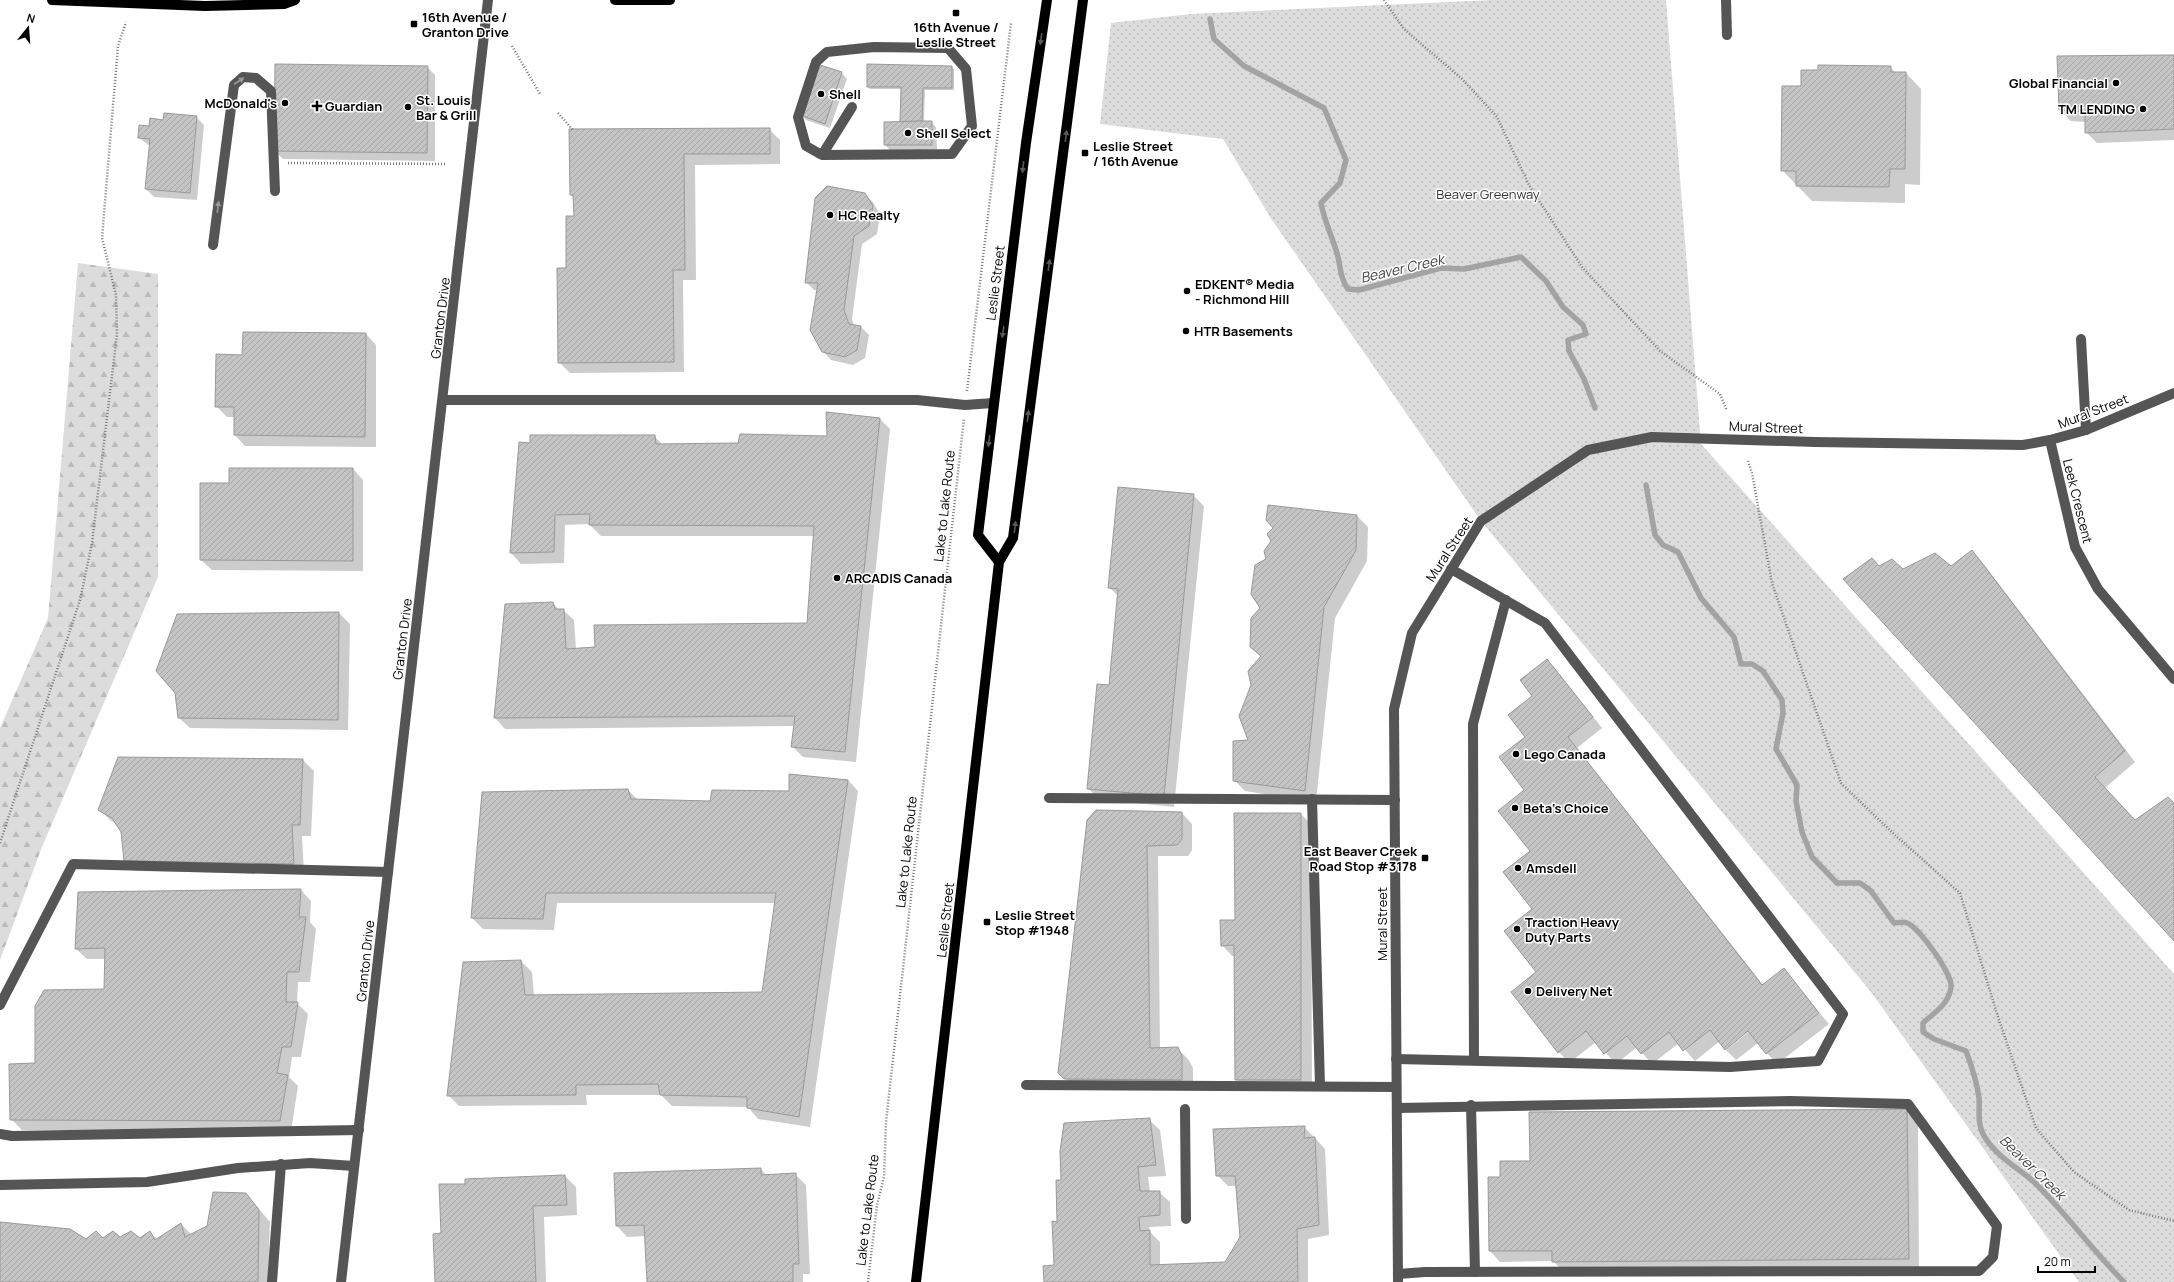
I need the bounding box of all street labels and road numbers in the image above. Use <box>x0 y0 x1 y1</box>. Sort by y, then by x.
street label: Leslie Street <box>981 244 1009 322</box>
street label: Granton Drive <box>426 276 454 360</box>
street label: Mural Street <box>2055 389 2131 433</box>
street label: Mural Street <box>1729 417 1803 437</box>
street label: Lake to Lake Route <box>929 449 959 563</box>
street label: Leek Crescent <box>2059 457 2097 545</box>
street label: Mural Street <box>1421 513 1477 585</box>
street label: Granton Drive <box>388 597 416 681</box>
street label: Lake to Lake Route <box>891 795 921 909</box>
street label: Leslie Street <box>932 882 958 958</box>
street label: Mural Street <box>1373 887 1391 961</box>
street label: Granton Drive <box>352 919 378 1003</box>
street label: Lake to Lake Route <box>851 1153 883 1267</box>

